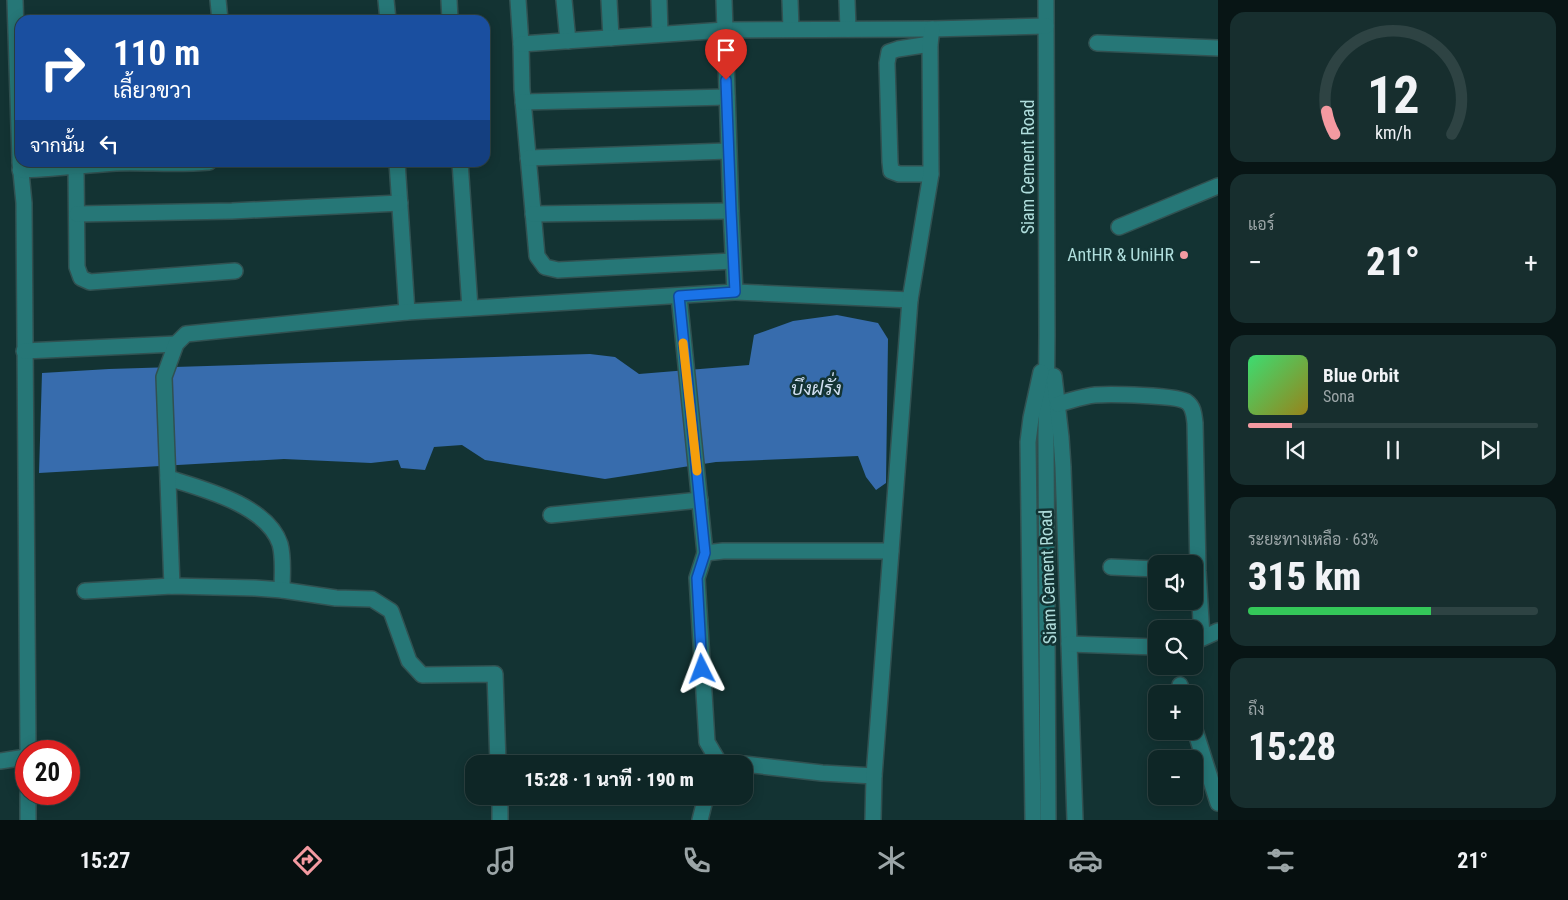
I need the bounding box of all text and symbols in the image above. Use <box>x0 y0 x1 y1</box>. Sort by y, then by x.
pin <box>705 29 747 80</box>
text: 110 m <box>113 33 200 74</box>
icon: right <box>30 35 95 100</box>
icon: arrive <box>712 36 740 64</box>
text: 12 <box>1367 65 1419 126</box>
text: เลี้ยวขวา <box>113 78 191 103</box>
street label: Siam Cement Road <box>1017 100 1038 234</box>
text: km/h <box>1375 122 1411 143</box>
icon: left <box>95 130 123 158</box>
text: จากนั้น <box>30 134 85 157</box>
text: แอร์ <box>1248 215 1274 234</box>
text: 21° <box>1366 240 1420 284</box>
place label: AntHR & UniHR <box>1067 244 1174 265</box>
text: − <box>1248 246 1262 279</box>
text: + <box>1524 246 1538 279</box>
marker: AntHR & UniHR <box>1178 249 1190 261</box>
text: Blue Orbit <box>1323 364 1399 387</box>
water label: บึงฝรั่ง <box>791 372 842 400</box>
text: Sona <box>1323 387 1355 406</box>
icon: previous <box>1282 436 1310 464</box>
icon: pause <box>1379 436 1407 464</box>
icon: next <box>1476 436 1504 464</box>
street label: Siam Cement Road <box>1035 509 1060 645</box>
text: ระยะทางเหลือ · 63% <box>1248 530 1379 549</box>
map controls <box>1148 555 1203 805</box>
button: sound <box>1148 555 1203 610</box>
text: 315 km <box>1248 555 1361 599</box>
button: search <box>1148 620 1203 675</box>
position arrow <box>675 642 727 694</box>
button: + <box>1148 685 1203 740</box>
text: ถึง <box>1248 700 1265 719</box>
text: 15:28 <box>1248 725 1336 769</box>
speed limit sign: 20 <box>15 740 80 805</box>
button: − <box>1148 750 1203 805</box>
text: 15:28 · 1 นาที · 190 m <box>524 768 694 791</box>
icon: directions <box>290 843 325 878</box>
icon: music <box>484 843 519 878</box>
icon: phone <box>679 843 714 878</box>
icon: climate <box>874 843 909 878</box>
icon: car <box>1068 843 1103 878</box>
icon: filters <box>1263 843 1298 878</box>
text: 15:27 <box>80 848 130 873</box>
text: 21° <box>1457 848 1488 873</box>

